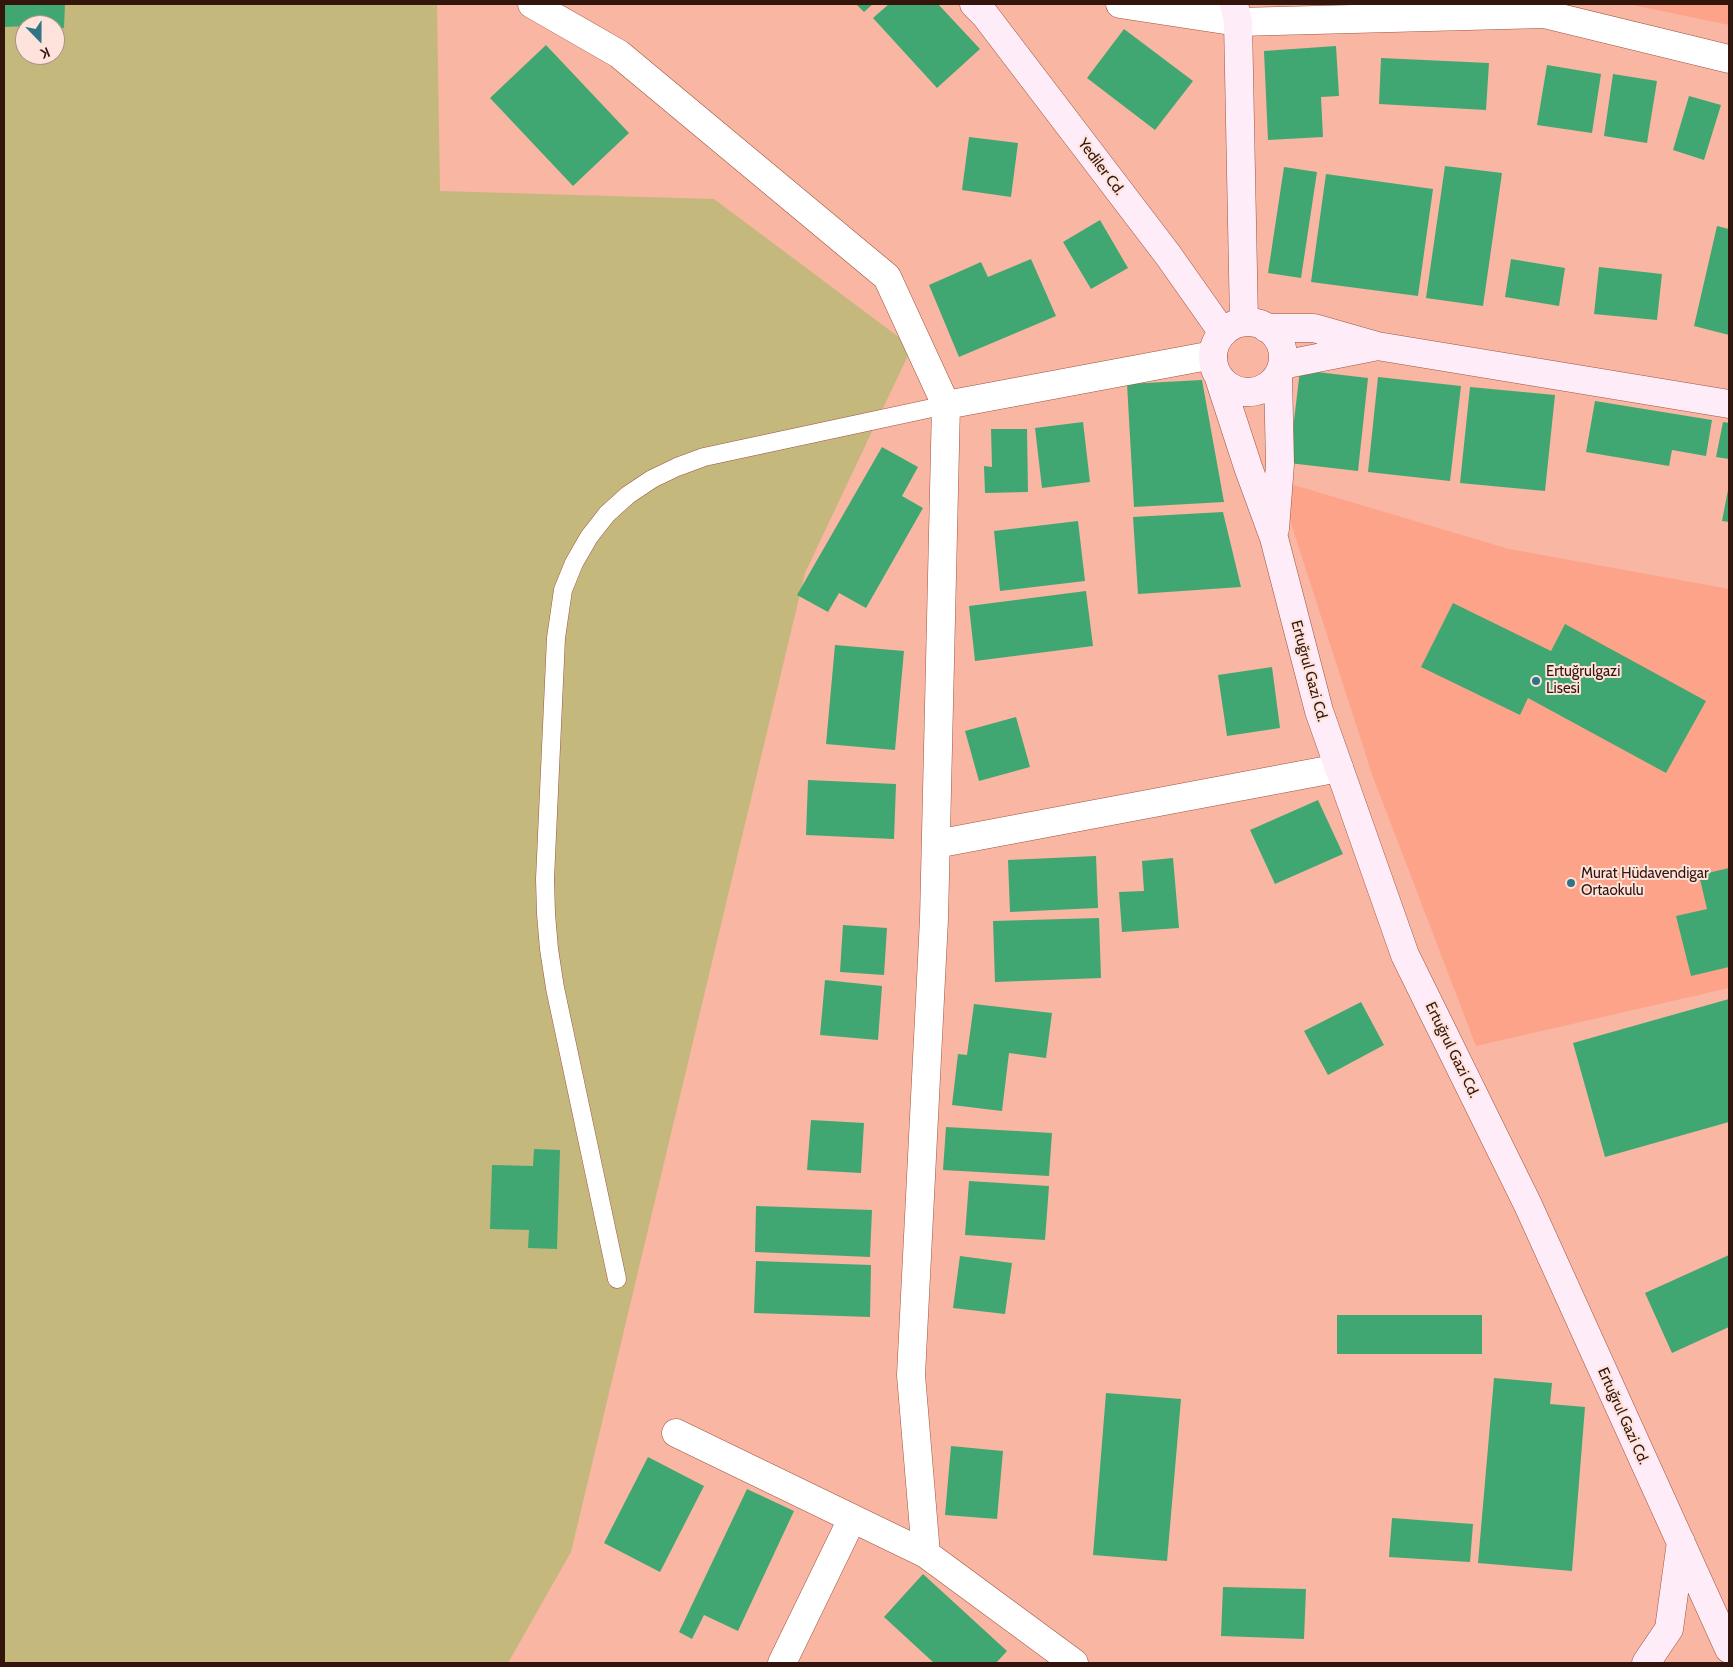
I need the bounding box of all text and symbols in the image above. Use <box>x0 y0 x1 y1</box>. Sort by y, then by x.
north arrow <box>15 15 65 65</box>
text: K <box>38 43 53 63</box>
street label: Yediler Cd. <box>1074 135 1128 199</box>
street label: Ertuğrul Gazi Cd. <box>1287 618 1331 724</box>
place label: Ertuğrulgazi Lisesi <box>1546 663 1620 698</box>
marker: Ertuğrulgazi Lisesi <box>1530 675 1542 687</box>
place label: Murat Hüdavendigar Ortaokulu <box>1581 865 1709 900</box>
marker: Murat Hüdavendigar Ortaokulu <box>1565 877 1577 889</box>
street label: Ertuğrul Gazi Cd. <box>1421 999 1483 1101</box>
street label: Ertuğrul Gazi Cd. <box>1594 1365 1652 1467</box>

